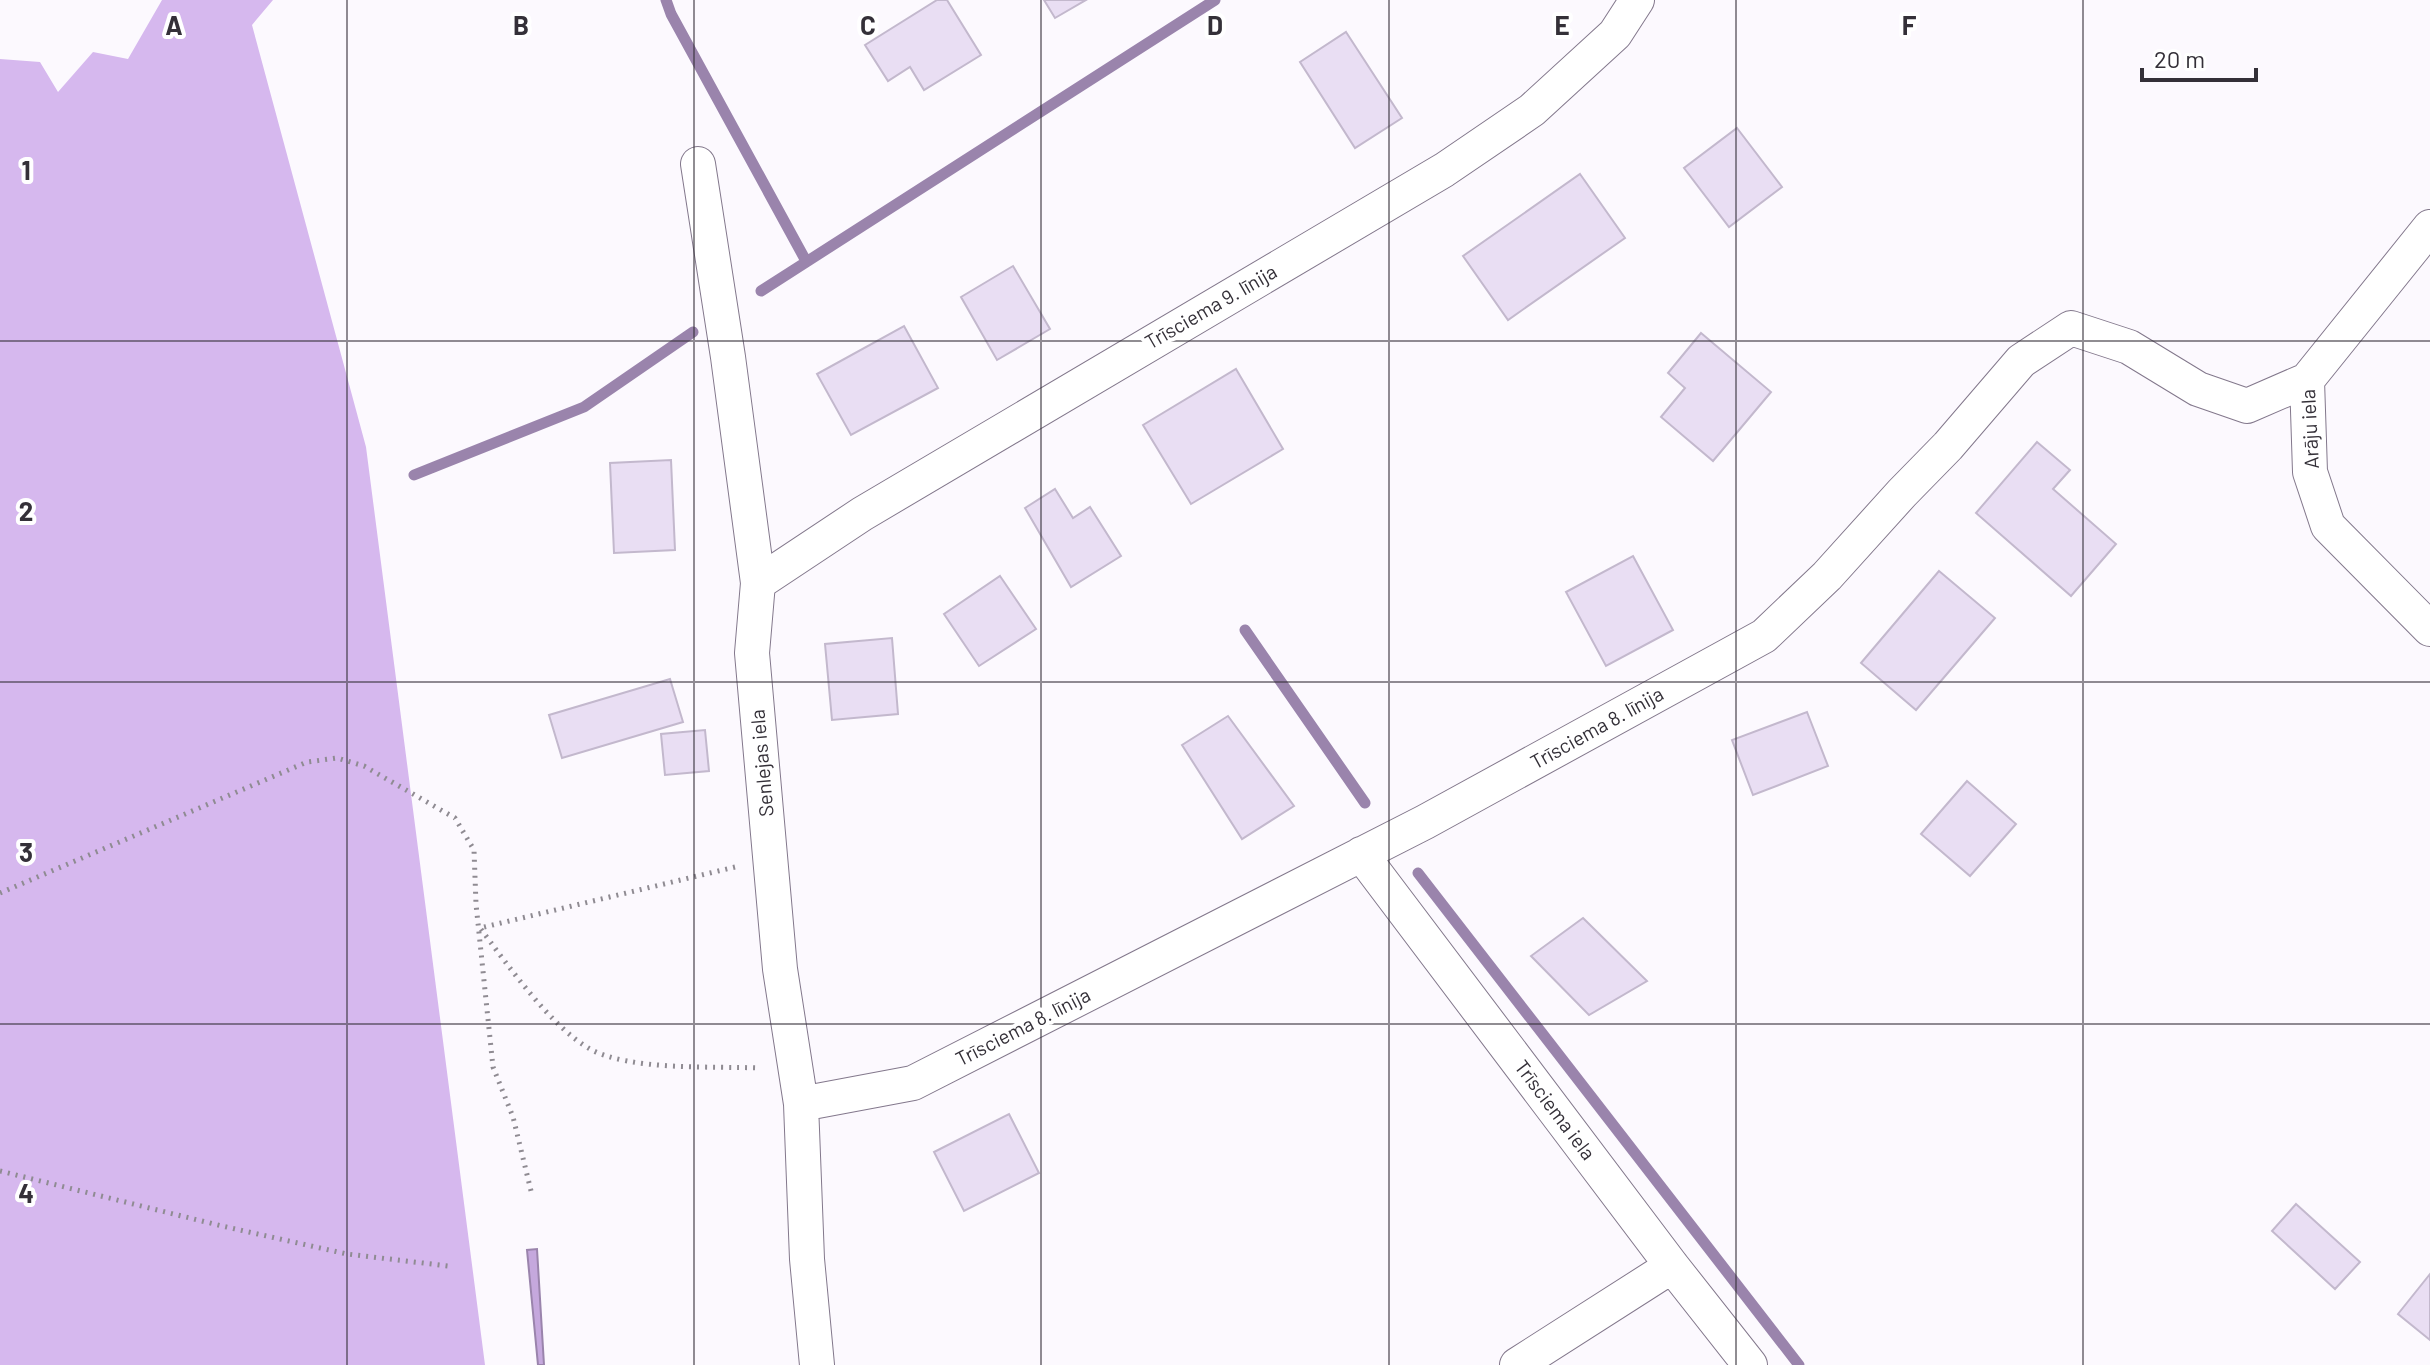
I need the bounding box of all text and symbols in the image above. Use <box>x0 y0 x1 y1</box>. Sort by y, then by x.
text: A <box>165 9 183 40</box>
text: B <box>513 9 529 40</box>
text: C <box>860 9 876 40</box>
text: D <box>1207 9 1223 40</box>
text: E <box>1554 9 1570 40</box>
text: F <box>1902 9 1917 40</box>
scale bar <box>2142 32 2256 82</box>
text: 20 m <box>2154 44 2205 73</box>
text: 1 <box>21 154 31 185</box>
street label: Trīsciema 9. līnija <box>1140 259 1281 354</box>
street label: Arāju iela <box>2295 389 2323 470</box>
text: 2 <box>19 495 33 526</box>
street label: Trīsciema 8. līnija <box>1526 681 1667 774</box>
street label: Senlejas iela <box>744 708 778 818</box>
text: 3 <box>19 836 33 867</box>
street label: Trīsciema 8. līnija <box>951 982 1094 1070</box>
street label: Trīsciema iela <box>1510 1055 1601 1164</box>
text: 4 <box>18 1177 34 1208</box>

